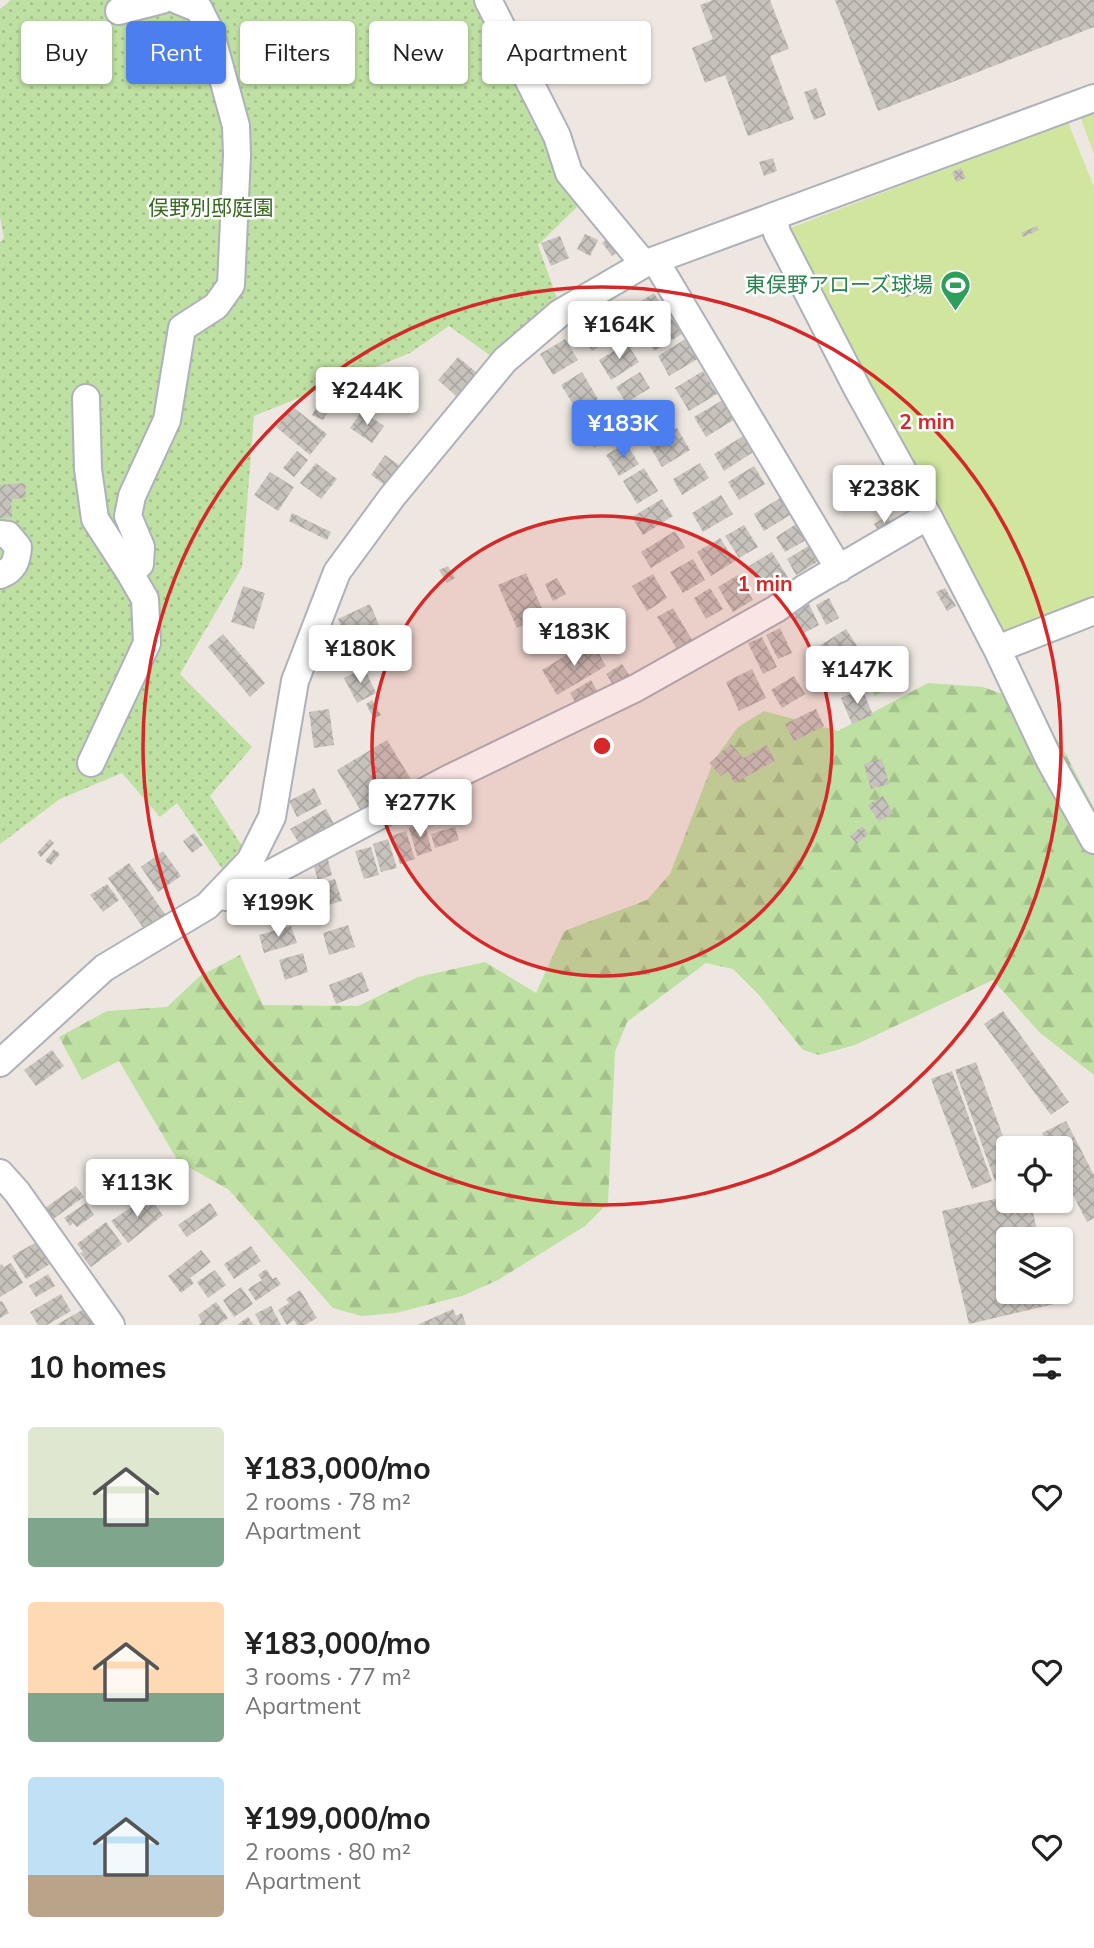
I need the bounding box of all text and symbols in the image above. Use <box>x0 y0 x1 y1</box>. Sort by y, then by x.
chip: Buy <box>21 21 112 84</box>
chip: Rent <box>126 21 226 84</box>
chip: Filters <box>240 21 355 84</box>
chip: New <box>369 21 468 84</box>
chip: Apartment <box>482 21 651 84</box>
park label: 俣野別邸庭園 <box>148 194 274 220</box>
sports icon: 東俣野アローズ球場 <box>939 268 973 312</box>
place label: 東俣野アローズ球場 <box>745 271 933 297</box>
pin: ¥164K <box>570 302 668 361</box>
text: ¥164K <box>584 309 654 338</box>
pin: ¥244K <box>318 368 416 427</box>
text: ¥244K <box>332 375 402 404</box>
pin: ¥183K <box>574 400 672 460</box>
text: ¥183K <box>588 408 658 437</box>
text: 2 min <box>899 408 955 434</box>
pin: ¥238K <box>835 466 933 525</box>
text: ¥238K <box>849 473 919 502</box>
text: 1 min <box>737 570 793 596</box>
pin: ¥183K <box>525 608 623 668</box>
text: ¥183K <box>539 616 609 645</box>
pin: ¥180K <box>311 626 409 685</box>
text: ¥180K <box>325 633 395 662</box>
pin: ¥147K <box>808 646 906 706</box>
text: ¥147K <box>822 654 892 683</box>
centre of rings <box>590 734 614 758</box>
pin: ¥277K <box>371 780 469 839</box>
text: ¥277K <box>385 787 455 816</box>
pin: ¥199K <box>229 880 327 939</box>
text: ¥199K <box>243 887 313 916</box>
map controls <box>996 1136 1073 1304</box>
button: locate <box>996 1136 1073 1213</box>
pin: ¥113K <box>88 1160 186 1219</box>
text: ¥113K <box>102 1167 172 1196</box>
button: layers <box>996 1227 1073 1304</box>
text: 10 homes <box>28 1348 167 1386</box>
icon: filters <box>1028 1348 1066 1386</box>
text: ¥183,000/mo <box>245 1449 431 1487</box>
icon: home <box>84 1455 168 1539</box>
icon: heart <box>1028 1478 1066 1516</box>
text: 2 rooms · 78 m² <box>245 1487 411 1516</box>
text: Apartment <box>245 1516 361 1545</box>
text: ¥183,000/mo <box>245 1624 431 1662</box>
icon: home <box>84 1630 168 1714</box>
icon: heart <box>1028 1653 1066 1691</box>
text: 3 rooms · 77 m² <box>245 1662 411 1691</box>
text: Apartment <box>245 1691 361 1720</box>
text: ¥199,000/mo <box>245 1799 431 1837</box>
icon: home <box>84 1805 168 1889</box>
icon: heart <box>1028 1828 1066 1866</box>
text: 2 rooms · 80 m² <box>245 1837 411 1866</box>
text: Apartment <box>245 1866 361 1895</box>

